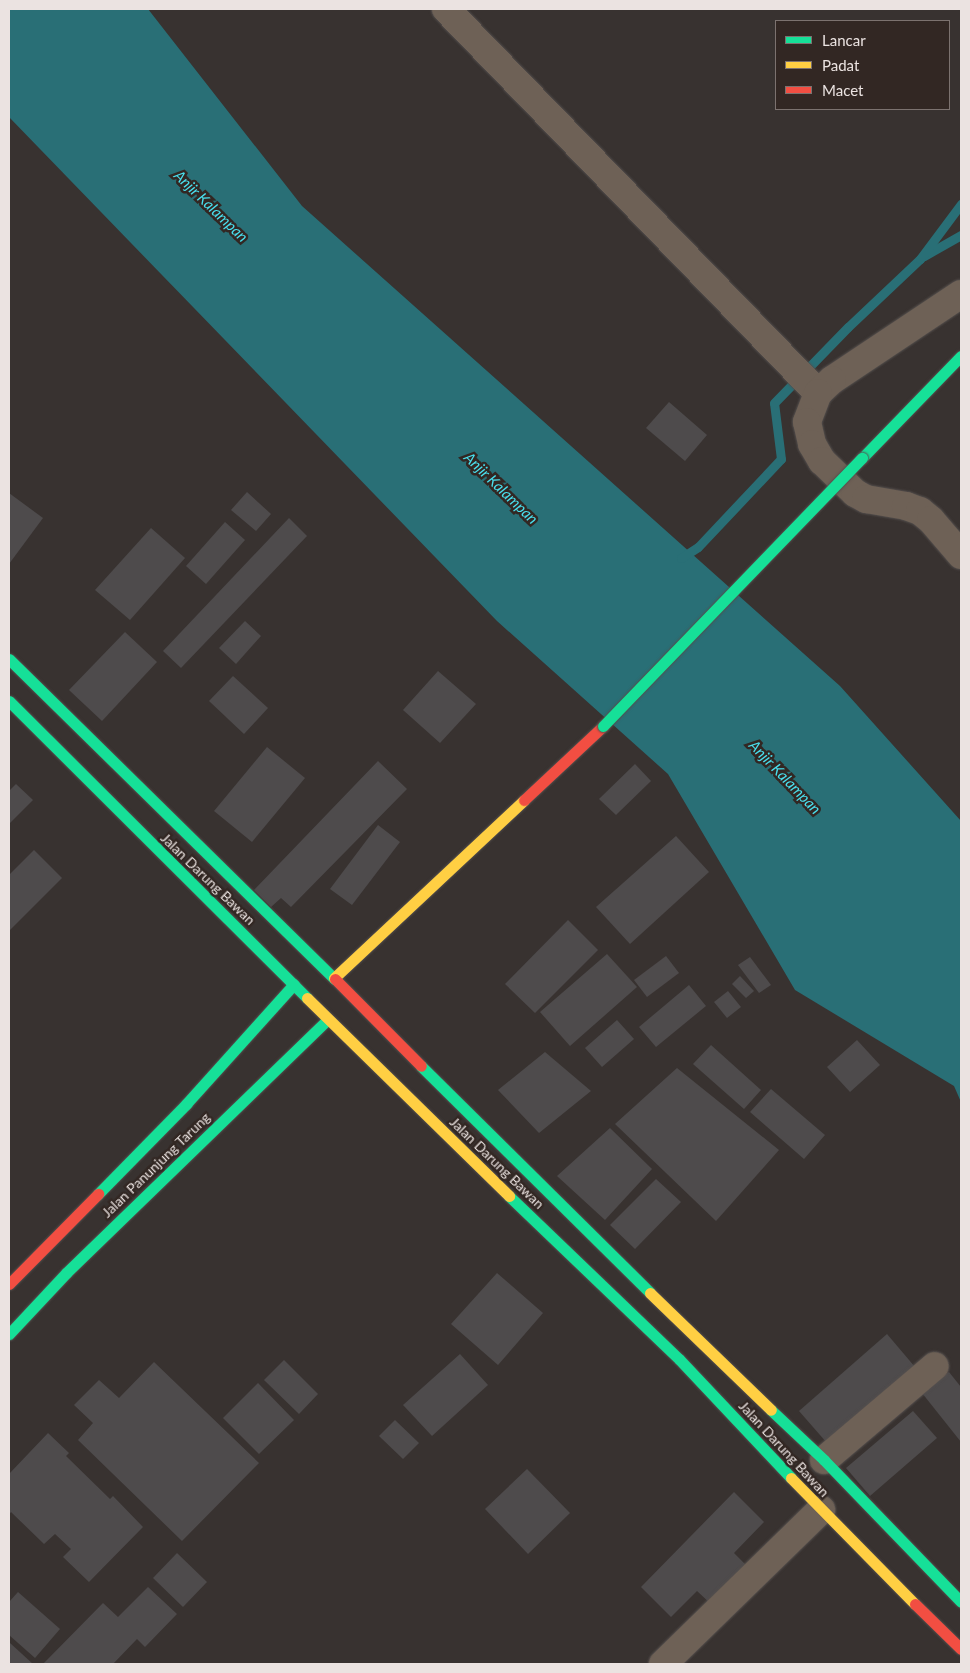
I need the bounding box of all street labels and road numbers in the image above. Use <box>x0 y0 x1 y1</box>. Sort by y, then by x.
street label: Jalan Darung Bawan <box>157 830 259 928</box>
street label: Jalan Panunjung Tarung <box>98 1109 214 1221</box>
street label: Jalan Darung Bawan <box>446 1114 548 1212</box>
street label: Jalan Darung Bawan <box>735 1398 833 1500</box>

